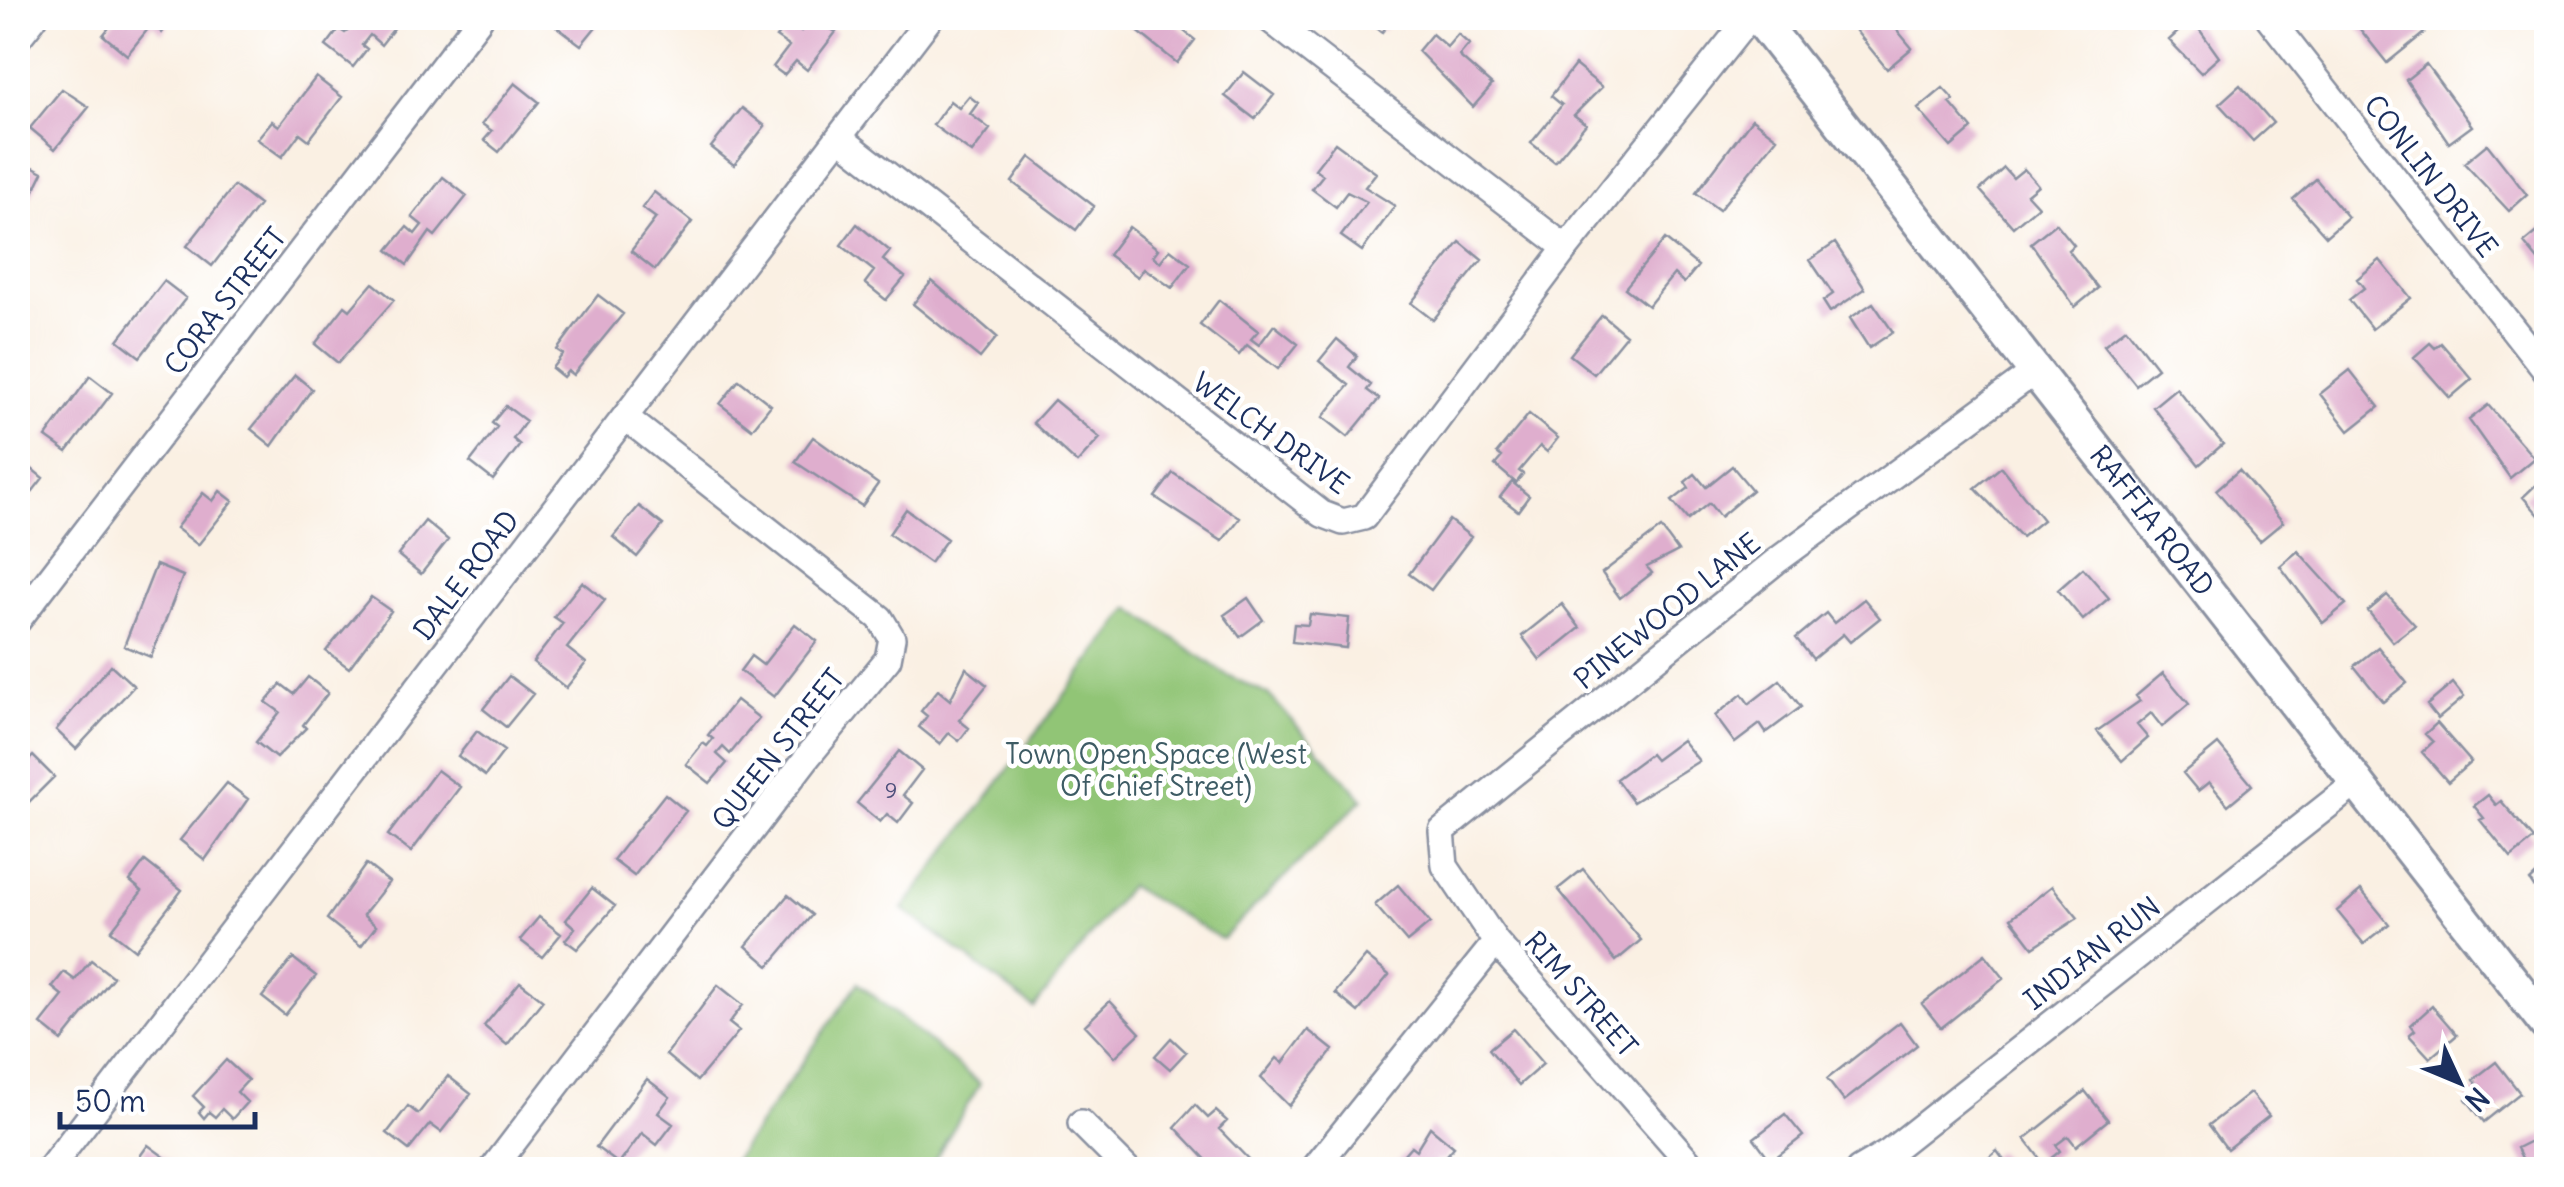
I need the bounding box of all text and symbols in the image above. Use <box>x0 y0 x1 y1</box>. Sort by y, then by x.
street label: CONLIN DRIVE <box>2356 88 2506 264</box>
street label: CORA STREET <box>156 220 294 382</box>
street label: WELCH DRIVE <box>1186 364 1356 502</box>
street label: RAFFIA ROAD <box>2082 438 2222 603</box>
street label: DALE ROAD <box>405 503 527 647</box>
street label: PINEWOOD LANE <box>1567 525 1767 697</box>
street label: QUEEN STREET <box>704 661 852 837</box>
park label: Town Open Space (West Of Chief Street) <box>1005 736 1307 804</box>
house number: 9 <box>885 776 897 804</box>
street label: INDIAN RUN <box>2017 889 2167 1017</box>
street label: RIM STREET <box>1517 924 1645 1064</box>
north arrow <box>2409 1032 2509 1132</box>
scale bar <box>60 1067 255 1129</box>
text: N <box>2457 1080 2497 1119</box>
text: 50 m <box>75 1082 145 1120</box>

